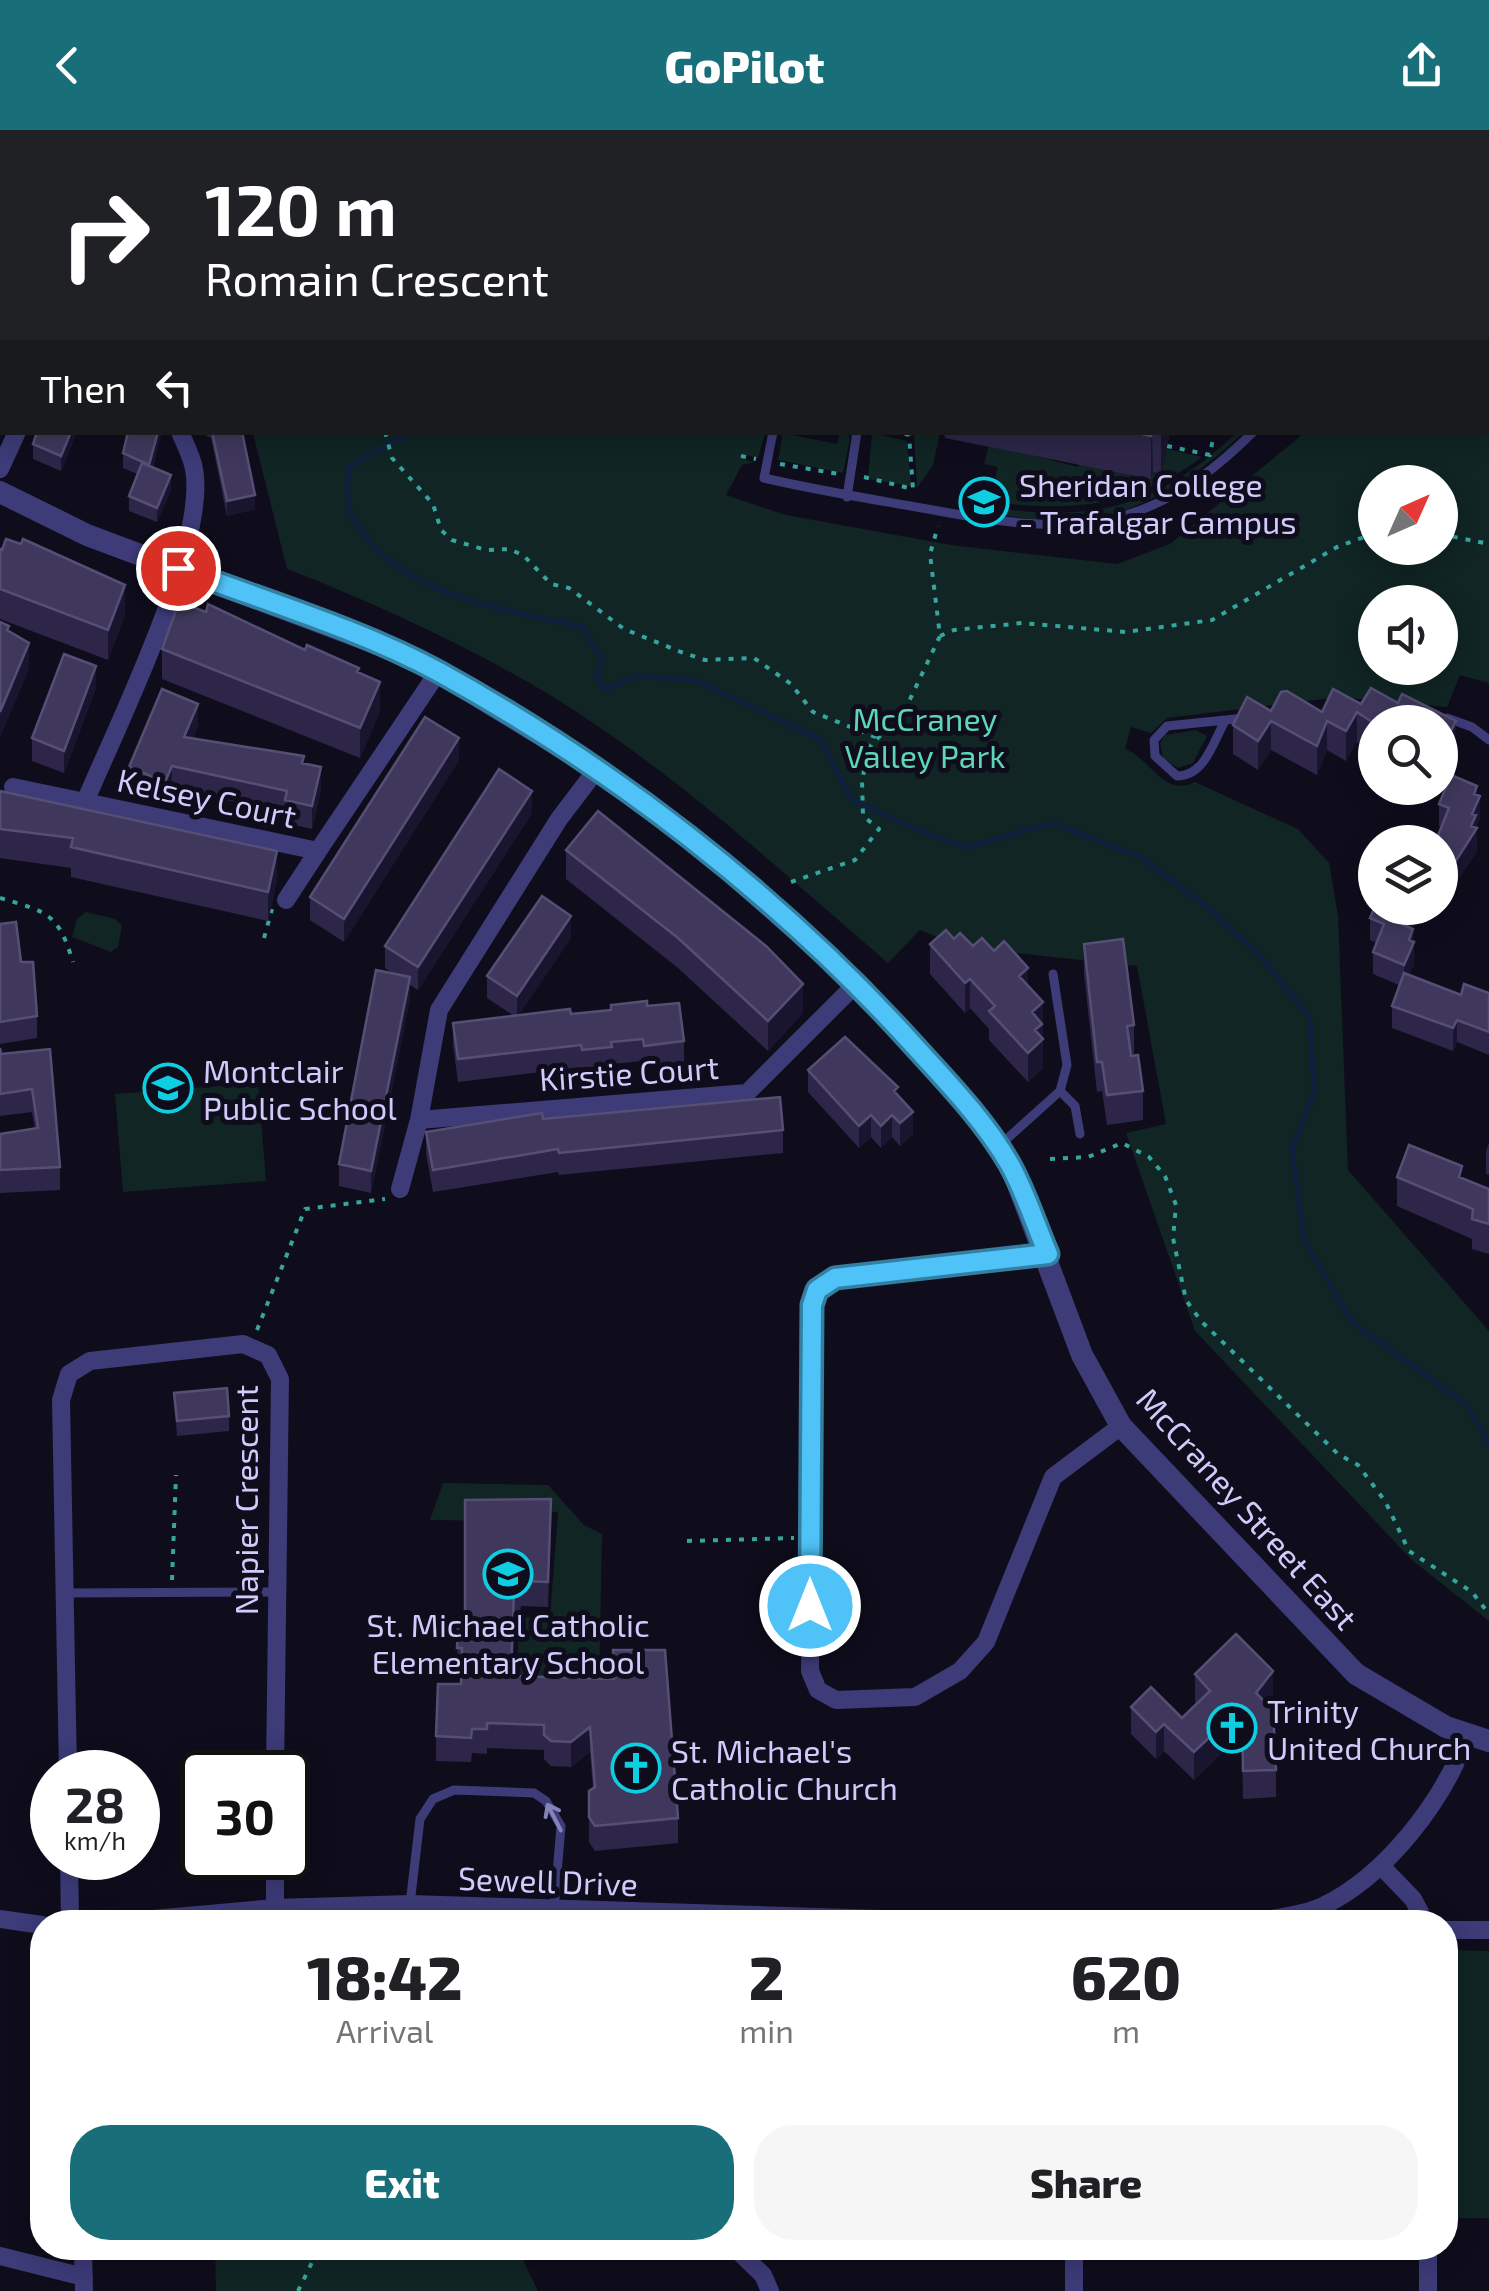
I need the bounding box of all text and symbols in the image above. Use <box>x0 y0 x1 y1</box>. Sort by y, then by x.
icon: back <box>40 38 95 93</box>
text: GoPilot <box>665 38 824 92</box>
icon: share <box>1394 38 1449 93</box>
text: 120 m <box>205 166 397 250</box>
icon: right <box>40 170 170 300</box>
text: Romain Crescent <box>205 251 549 305</box>
icon: left <box>147 360 202 415</box>
text: Then <box>40 365 127 411</box>
place label: Sheridan College - Trafalgar Campus <box>1019 465 1296 540</box>
north arrow <box>1358 465 1458 565</box>
map controls <box>1358 465 1458 925</box>
school or university icon: Sheridan College - Trafalgar Campus <box>958 476 1010 528</box>
pin <box>136 526 221 611</box>
icon: arrive <box>151 541 206 596</box>
button: sound <box>1358 585 1458 685</box>
park label: McCraney Valley Park <box>844 699 1006 774</box>
button: search <box>1358 705 1458 805</box>
street label: Kelsey Court <box>114 760 300 834</box>
button: layers <box>1358 825 1458 925</box>
street label: Kirstie Court <box>538 1047 720 1097</box>
place label: Montclair Public School <box>203 1051 397 1126</box>
school or university icon: Montclair Public School <box>142 1062 194 1114</box>
street label: McCraney Street East <box>1130 1380 1366 1636</box>
street label: Napier Crescent <box>226 1385 264 1615</box>
school or university icon: St. Michael Catholic Elementary School <box>482 1548 534 1600</box>
position arrow <box>758 1554 862 1658</box>
place label: St. Michael Catholic Elementary School <box>366 1605 650 1680</box>
place label: Trinity United Church <box>1267 1691 1471 1766</box>
church icon: Trinity United Church <box>1206 1702 1258 1754</box>
place label: St. Michael's Catholic Church <box>671 1731 898 1806</box>
church icon: St. Michael's Catholic Church <box>610 1742 662 1794</box>
speed limit sign: 30 <box>180 1750 310 1880</box>
text: 28 <box>65 1773 125 1833</box>
one-way arrow <box>543 1802 562 1832</box>
text: km/h <box>64 1825 126 1855</box>
street label: Sewell Drive <box>457 1858 639 1902</box>
text: 18:42 <box>307 1940 462 2012</box>
text: 2 <box>749 1940 784 2012</box>
text: 620 <box>1071 1940 1181 2012</box>
text: Arrival <box>336 2011 433 2049</box>
text: min <box>739 2011 794 2049</box>
text: m <box>1112 2011 1140 2049</box>
button: Exit <box>70 2125 734 2240</box>
button: Share <box>754 2125 1418 2240</box>

